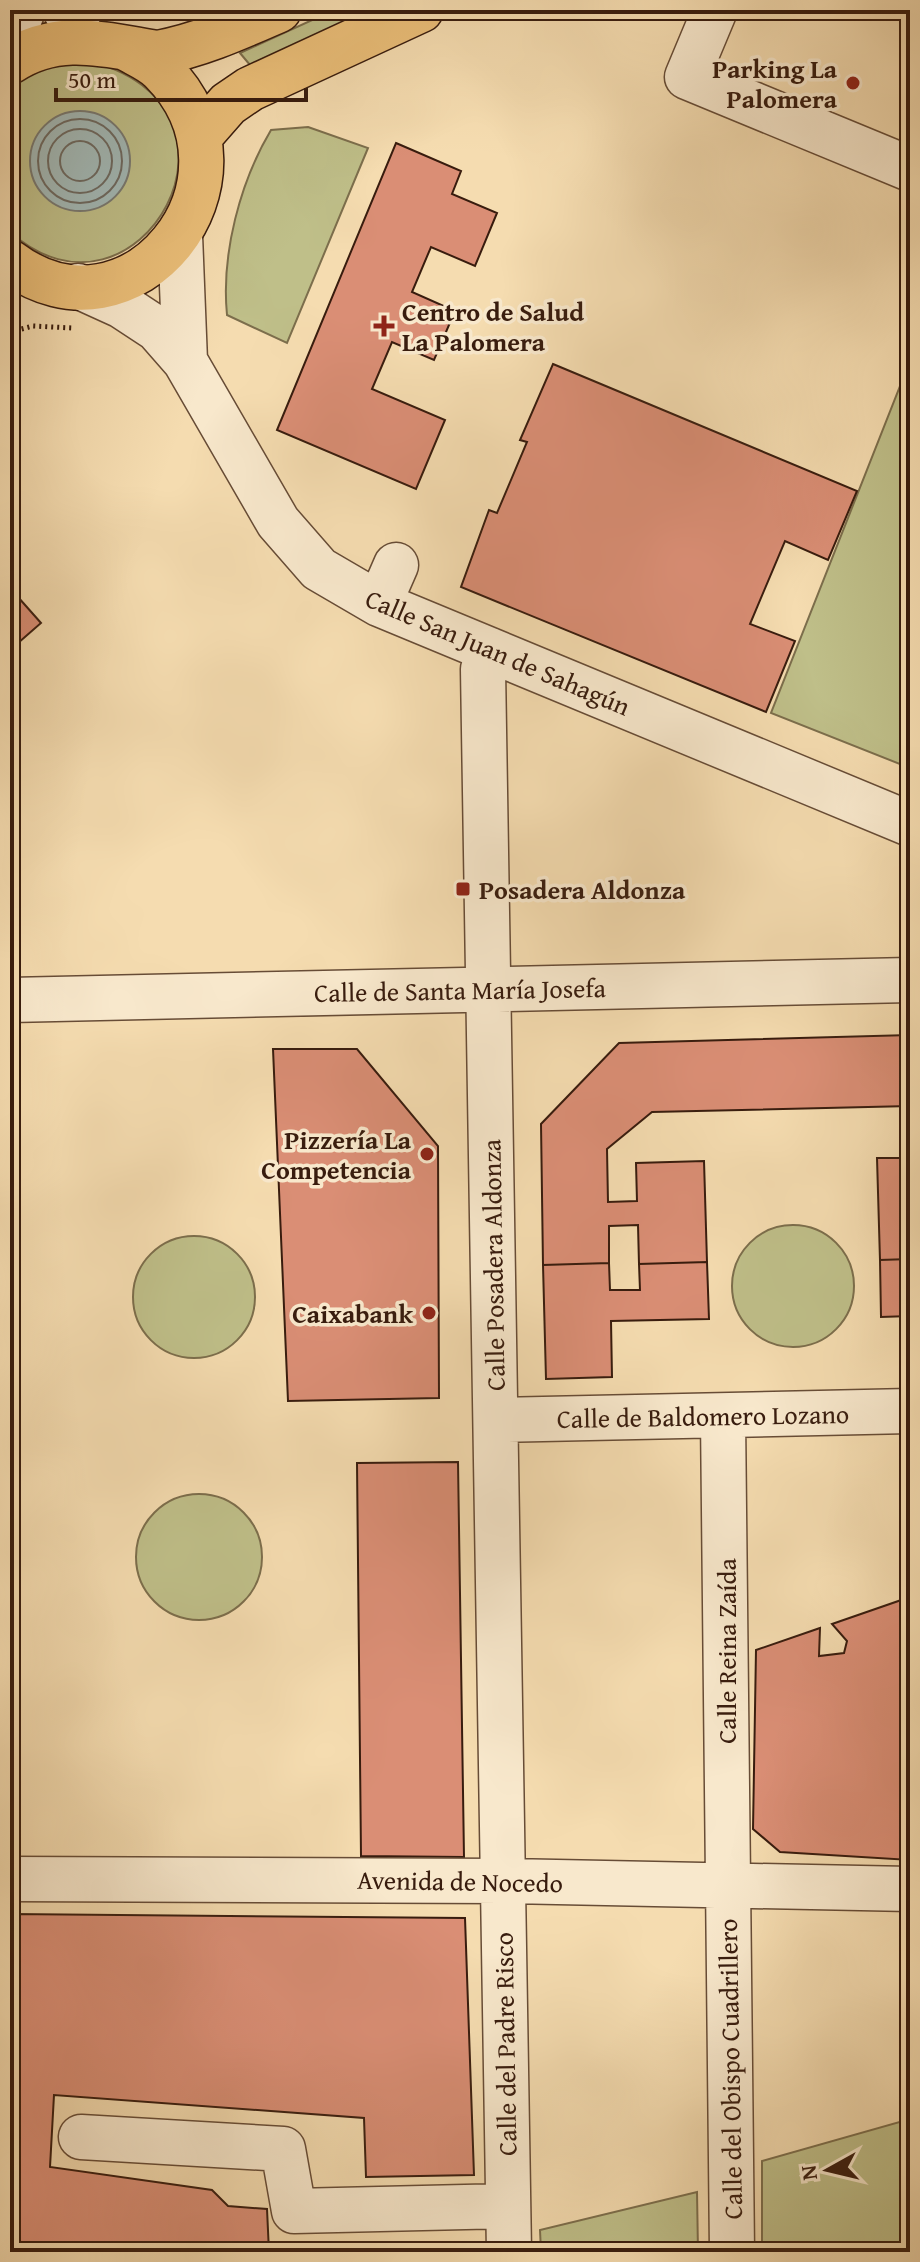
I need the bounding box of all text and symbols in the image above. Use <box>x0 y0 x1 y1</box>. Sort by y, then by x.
place label: Parking La Palomera <box>712 49 838 118</box>
scale bar <box>56 52 306 102</box>
text: 50 m <box>68 62 116 97</box>
marker: Parking La Palomera <box>844 74 862 92</box>
place label: Centro de Salud La Palomera <box>402 292 584 361</box>
marker: Centro de Salud La Palomera <box>373 315 395 337</box>
street label: Calle San Juan de Sahagún <box>359 578 637 726</box>
place label: Posadera Aldonza <box>479 870 686 909</box>
marker: Posadera Aldonza <box>454 880 472 898</box>
street label: Calle de Santa María Josefa <box>314 968 607 1012</box>
place label: Pizzería La Competencia <box>261 1120 412 1189</box>
street label: Calle Posadera Aldonza <box>471 1138 515 1391</box>
marker: Pizzería La Competencia <box>418 1145 436 1163</box>
place label: Caixabank <box>292 1294 413 1333</box>
marker: Caixabank <box>420 1304 438 1322</box>
street label: Calle de Baldomero Lozano <box>556 1394 850 1438</box>
street label: Calle Reina Zaída <box>707 1558 746 1744</box>
street label: Avenida de Nocedo <box>357 1860 563 1902</box>
street label: Calle del Obispo Cuadrillero <box>708 1918 752 2220</box>
street label: Calle del Padre Risco <box>484 1932 526 2156</box>
north arrow <box>788 2130 868 2210</box>
text: N <box>791 2163 825 2182</box>

